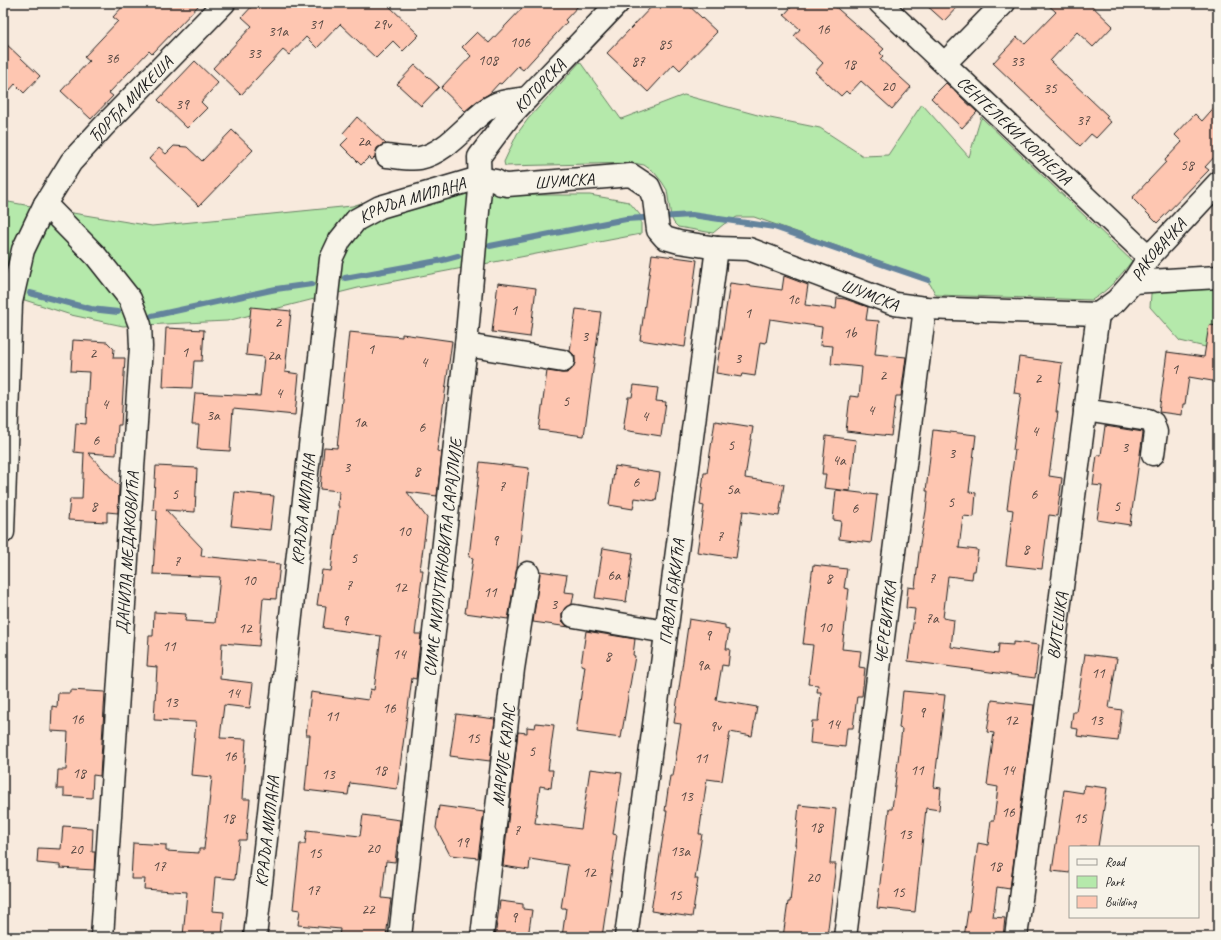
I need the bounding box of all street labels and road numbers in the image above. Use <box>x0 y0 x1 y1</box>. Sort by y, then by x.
street label: ЂОРЂА МИКЕША <box>84 51 178 148</box>
street label: КОТОРСКА <box>509 54 570 117</box>
street label: СЕНТЕЛЕКИ КОРНЕЛА <box>953 72 1077 190</box>
street label: ШУМСКА <box>534 168 595 194</box>
street label: КРАЉА МИЛАНА <box>355 172 469 228</box>
street label: РАКОВАЧКА <box>1127 213 1192 285</box>
street label: ШУМСКА <box>838 275 902 316</box>
street label: СИМЕ МИЛУТИНОВИЋА САРАЈЛИЈЕ <box>419 436 467 678</box>
street label: КРАЉА МИЛАНА <box>287 452 320 566</box>
street label: ДАНИЛА МЕДАКОВИЋА <box>111 470 144 635</box>
street label: ПАВЛА БАКИЋА <box>655 537 690 646</box>
street label: ЧЕРЕВИЋКА <box>870 579 901 665</box>
street label: ВИТЕШКА <box>1043 591 1072 661</box>
street label: МАРИЈЕ КАЛАС <box>487 702 520 807</box>
street label: КРАЉА МИЛАНА <box>251 774 284 888</box>

